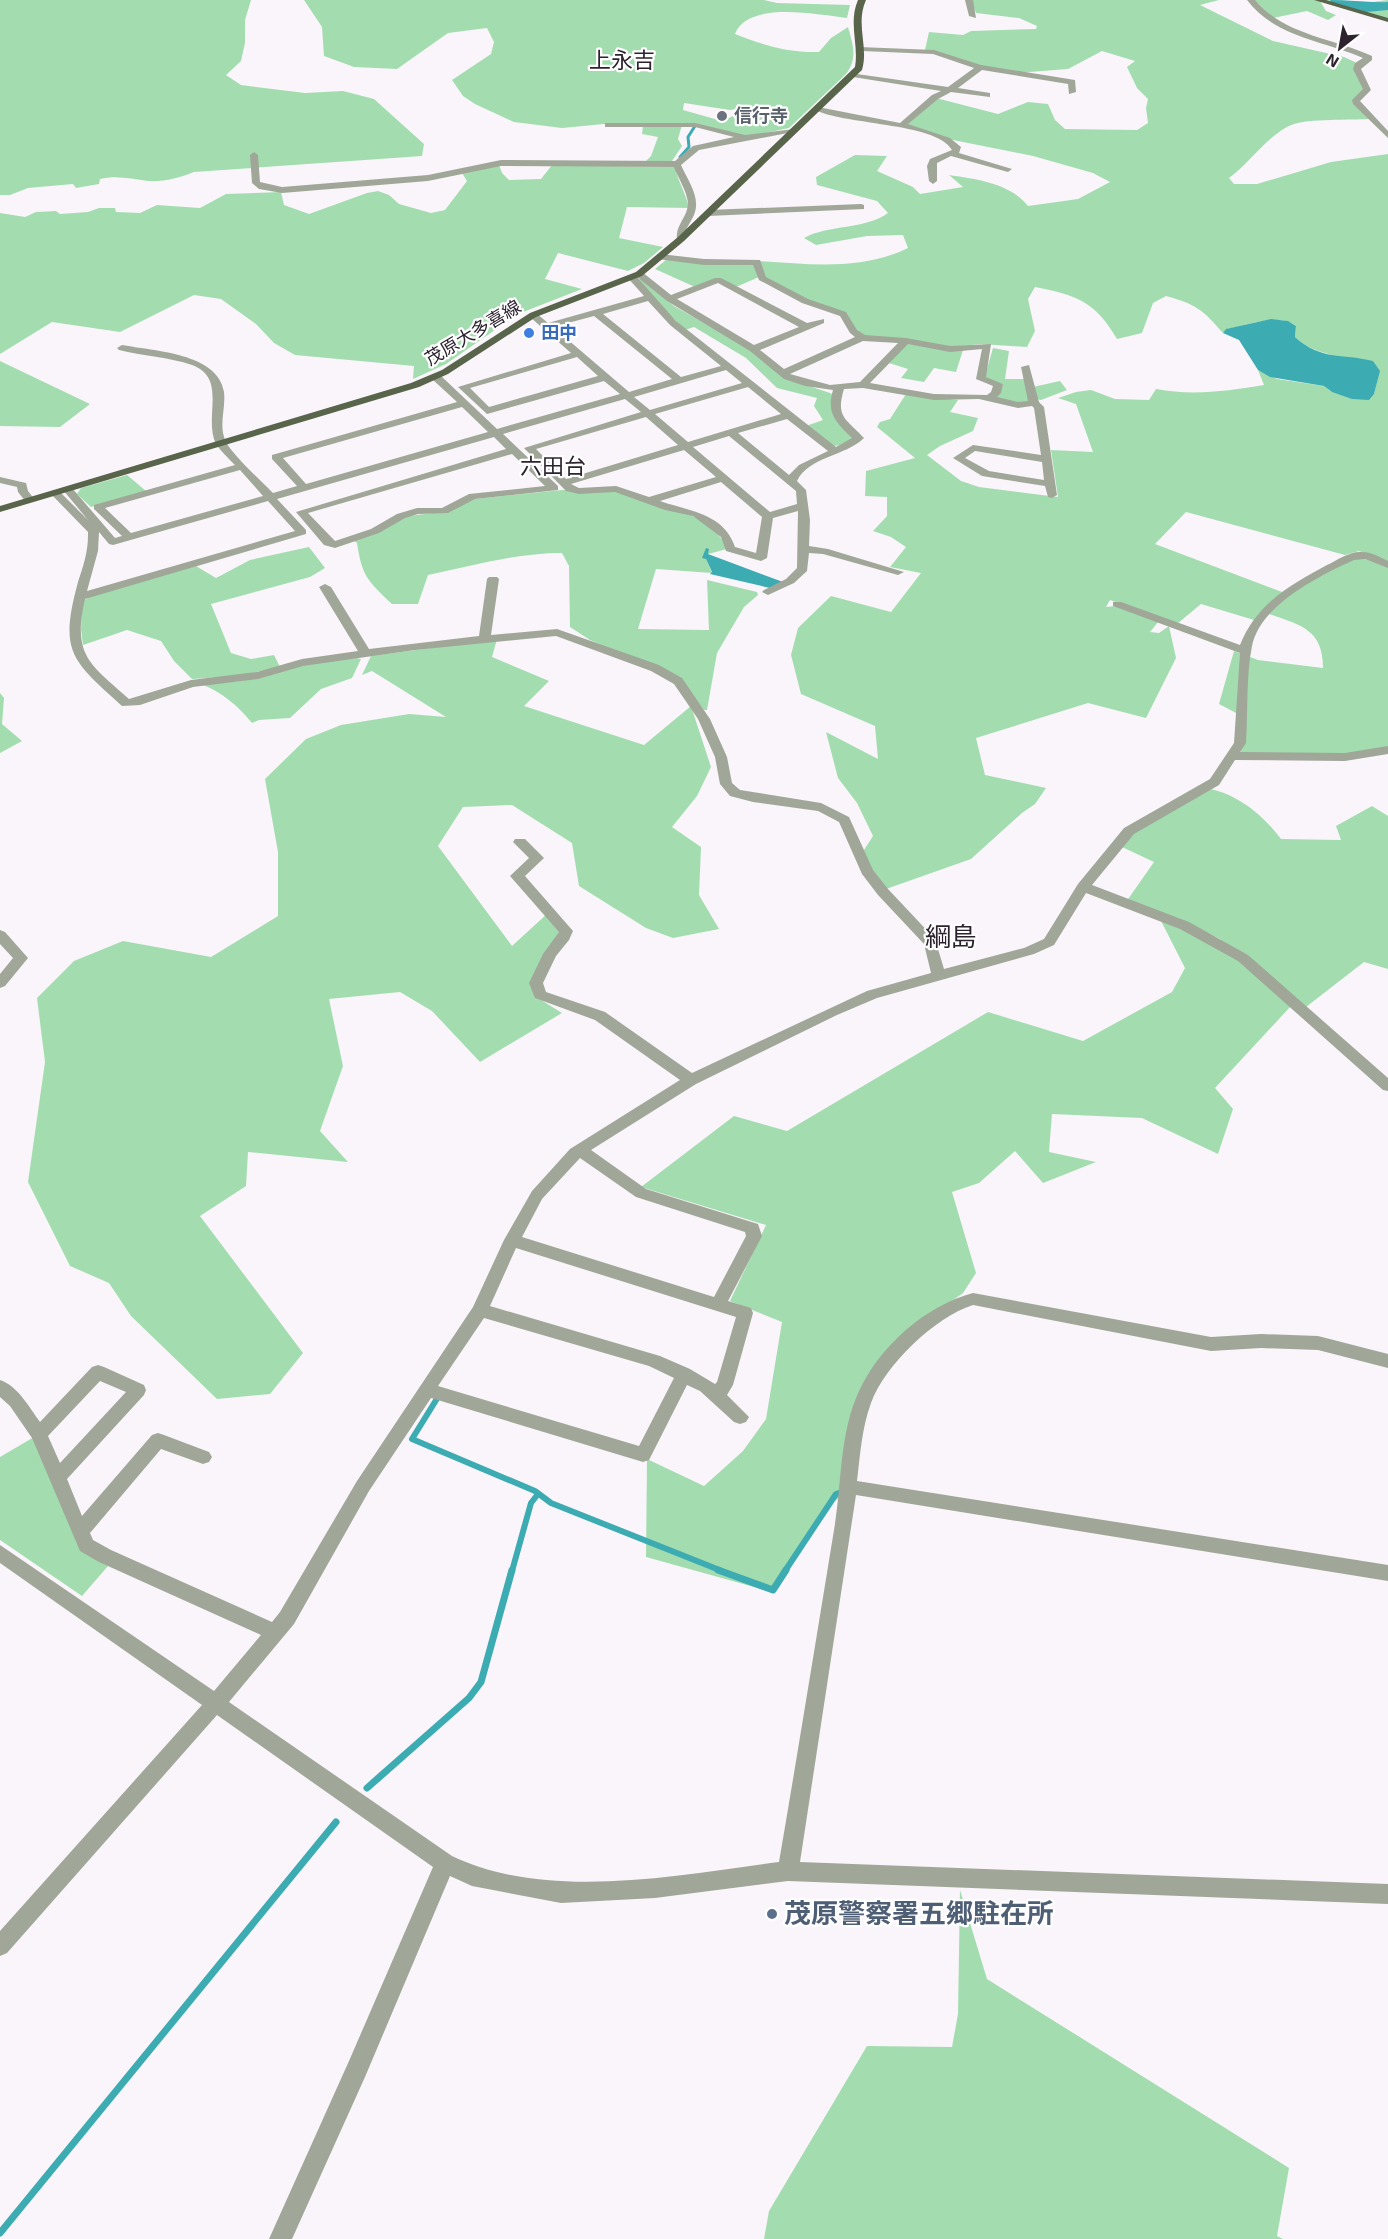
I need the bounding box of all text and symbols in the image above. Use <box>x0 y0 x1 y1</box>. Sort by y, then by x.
north arrow <box>1310 18 1370 78</box>
district label: 上永吉 <box>589 46 655 72</box>
text: N <box>1322 50 1342 72</box>
place label: 信行寺 <box>734 104 788 126</box>
marker: 信行寺 <box>715 109 729 123</box>
street label: 茂原大多喜線 <box>421 295 524 369</box>
place label: 田中 <box>541 321 577 343</box>
marker: 田中 <box>522 326 536 340</box>
district label: 六田台 <box>520 452 586 478</box>
district label: 綱島 <box>925 920 977 951</box>
place label: 茂原警察署五郷駐在所 <box>784 1896 1054 1928</box>
marker: 茂原警察署五郷駐在所 <box>765 1907 779 1921</box>

